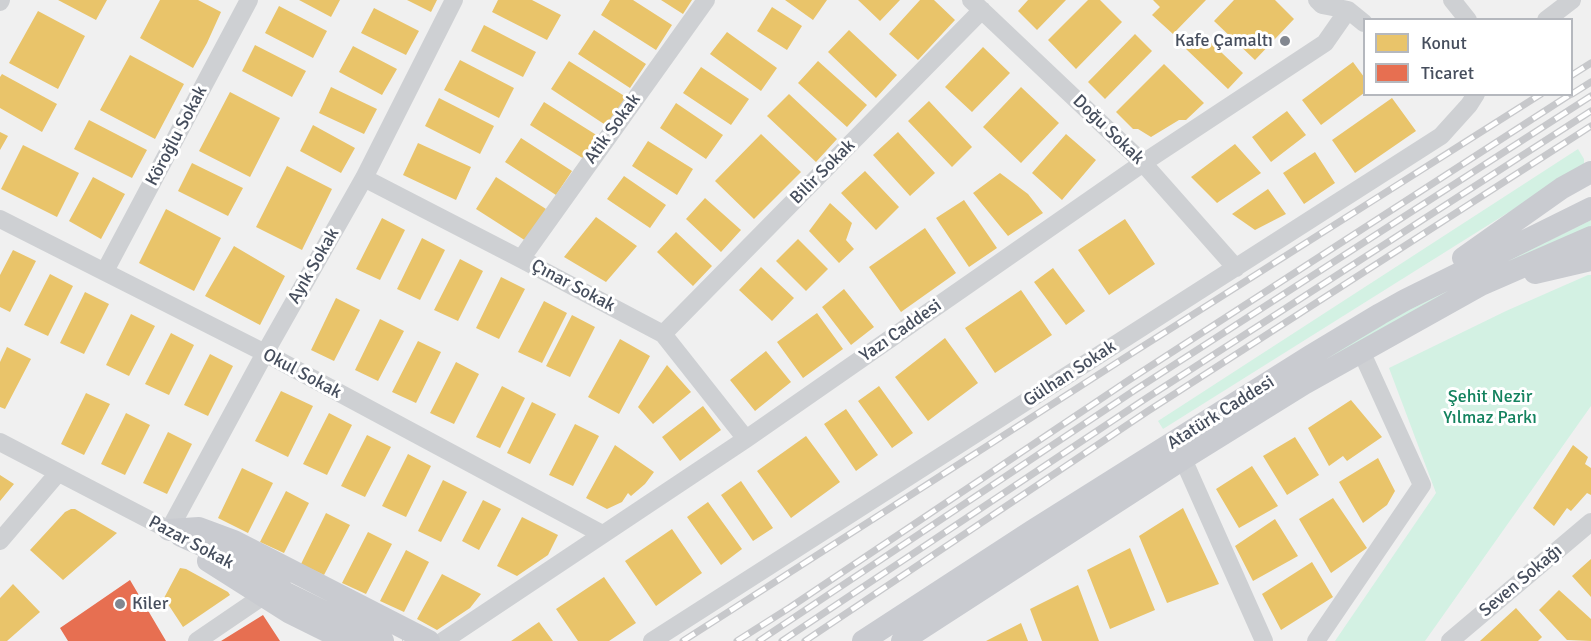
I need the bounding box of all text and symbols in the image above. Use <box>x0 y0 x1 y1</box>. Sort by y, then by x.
legend <box>1363 18 1573 96</box>
place label: Kafe Çamaltı <box>1175 30 1273 52</box>
text: Konut <box>1421 32 1467 54</box>
marker: Kafe Çamaltı <box>1278 34 1292 48</box>
text: Ticaret <box>1421 62 1474 84</box>
street label: Köroğlu Sokak <box>142 82 212 190</box>
street label: Atik Sokak <box>580 90 646 168</box>
street label: Doğu Sokak <box>1068 91 1148 169</box>
street label: Bilir Sokak <box>786 135 860 209</box>
street label: Ayık Sokak <box>284 224 344 308</box>
street label: Çınar Sokak <box>527 255 619 317</box>
street label: Yazı Caddesi <box>856 295 946 367</box>
street label: Gülhan Sokak <box>1020 336 1120 412</box>
street label: Okul Sokak <box>259 344 345 404</box>
street label: Atatürk Caddesi <box>1163 371 1279 455</box>
park label: Şehit Nezir Yılmaz Parkı <box>1443 386 1537 428</box>
street label: Pazar Sokak <box>145 512 237 574</box>
street label: Seven Sokağı <box>1475 540 1567 622</box>
place label: Kiler <box>132 593 168 615</box>
marker: Kiler <box>113 597 127 611</box>

